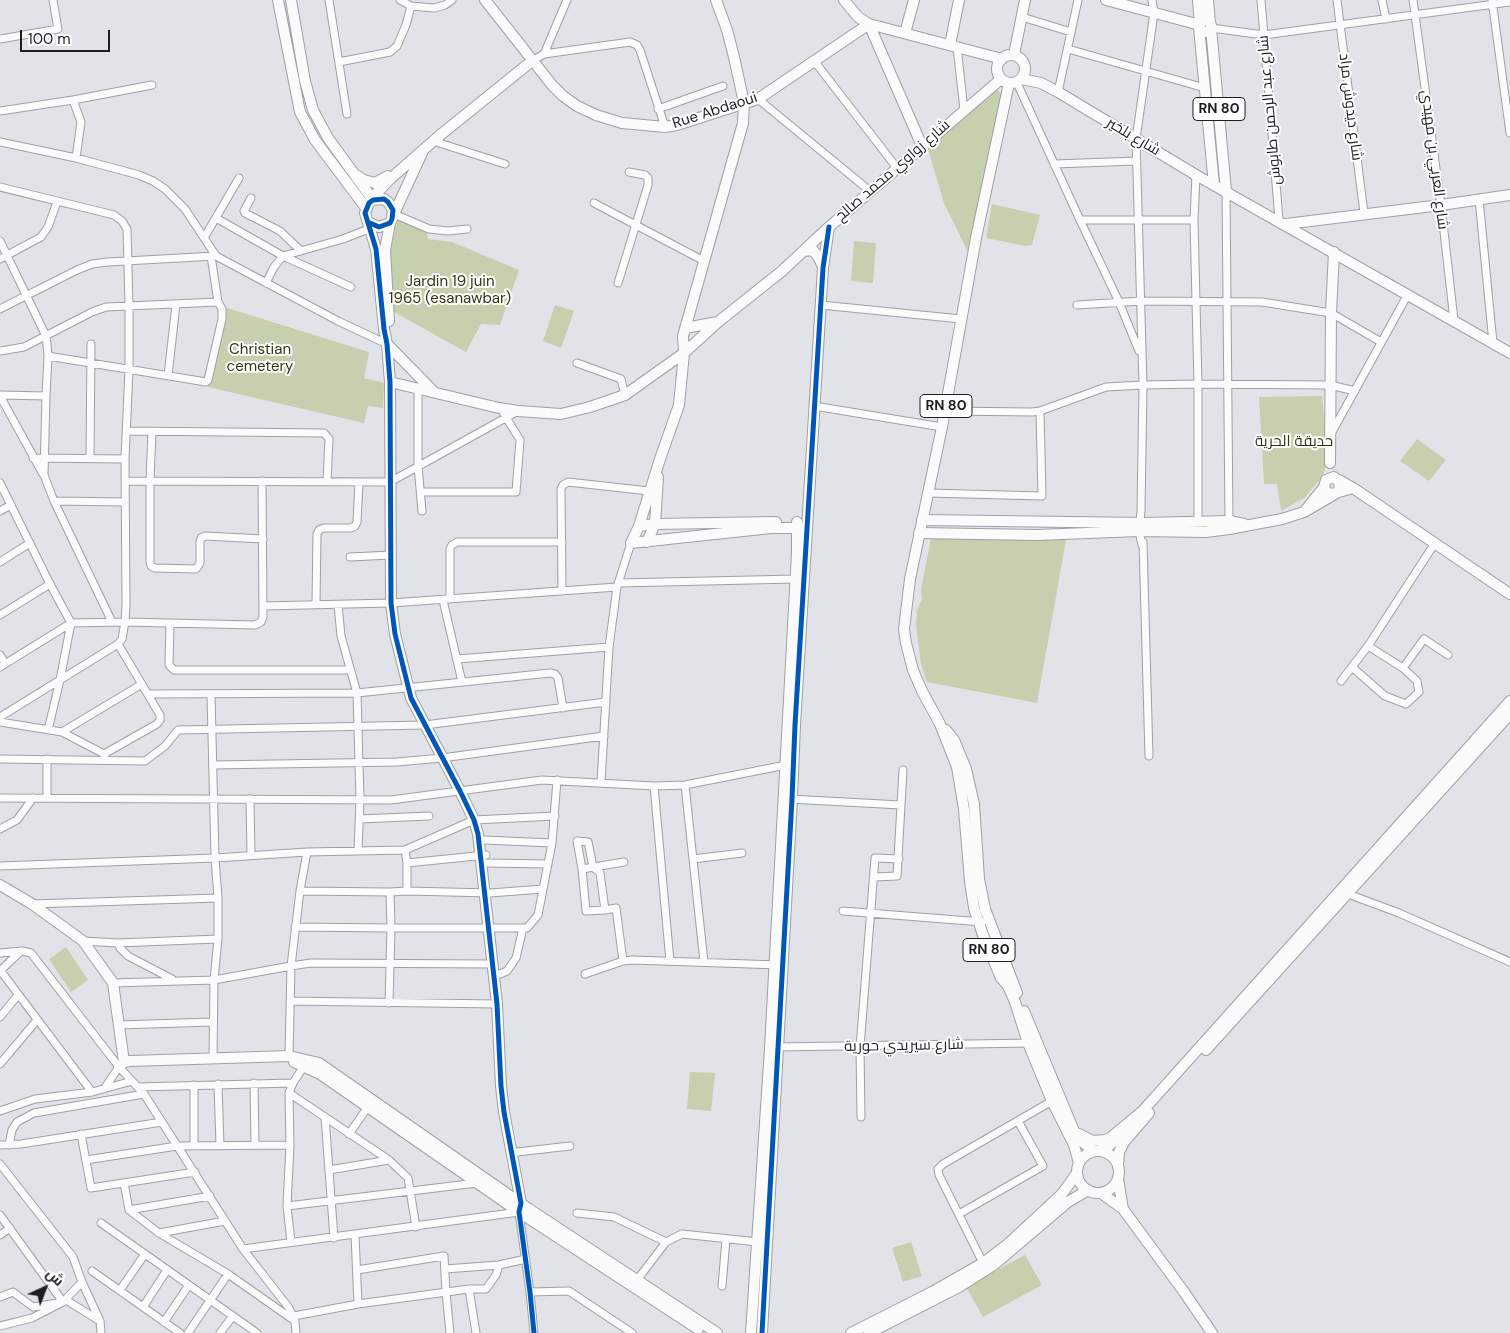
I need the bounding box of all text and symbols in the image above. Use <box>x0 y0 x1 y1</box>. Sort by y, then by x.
scale bar <box>22 20 112 52</box>
text: 100 m <box>28 29 71 49</box>
street label: شارع عبد الرحمن طابوش <box>1254 34 1286 186</box>
street label: شارع ديدوش مراد <box>1334 52 1366 162</box>
street label: Rue Abdaoui <box>670 89 760 133</box>
street label: شارع العربي بن مهيدي <box>1417 89 1451 231</box>
road number: RN 80 <box>1193 98 1245 120</box>
street label: شارع بلخير <box>1103 114 1163 160</box>
street label: شارع زواوي محمد صالح <box>832 116 954 226</box>
park label: Jardin 19 juin 1965 (esanawbar) <box>389 273 511 308</box>
park label: Christian cemetery <box>227 341 293 376</box>
road number: RN 80 <box>920 394 972 418</box>
park label: حديقة الحرية <box>1255 433 1333 451</box>
road number: RN 80 <box>963 938 1015 962</box>
street label: شارع سيريدي حورية <box>844 1036 964 1056</box>
north arrow <box>20 1263 70 1313</box>
text: ش <box>43 1264 68 1290</box>

